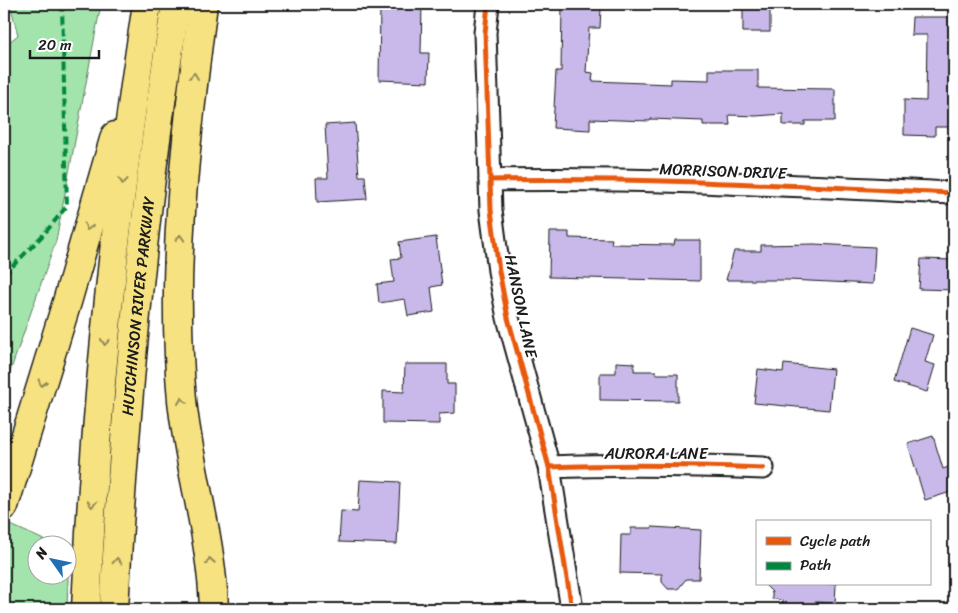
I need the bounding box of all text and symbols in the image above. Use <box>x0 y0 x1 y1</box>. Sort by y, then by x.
scale bar <box>30 28 99 60</box>
text: 20 m <box>38 32 72 58</box>
one-way arrow <box>188 72 199 80</box>
street label: MORRISON DRIVE <box>659 154 788 188</box>
one-way arrow <box>118 177 129 185</box>
street label: HUTCHINSON RIVER PARKWAY <box>112 195 163 417</box>
one-way arrow <box>84 223 94 231</box>
one-way arrow <box>175 234 186 242</box>
street label: HANSON LANE <box>496 252 546 362</box>
one-way arrow <box>100 339 111 347</box>
one-way arrow <box>38 378 48 387</box>
one-way arrow <box>177 396 188 404</box>
street label: AURORA LANE <box>603 439 709 468</box>
one-way arrow <box>87 501 98 509</box>
legend <box>756 520 930 586</box>
text: Cycle path <box>800 528 871 554</box>
north arrow <box>28 536 78 586</box>
text: N <box>28 542 55 565</box>
text: Path <box>800 552 831 578</box>
one-way arrow <box>111 556 122 564</box>
one-way arrow <box>205 556 215 565</box>

